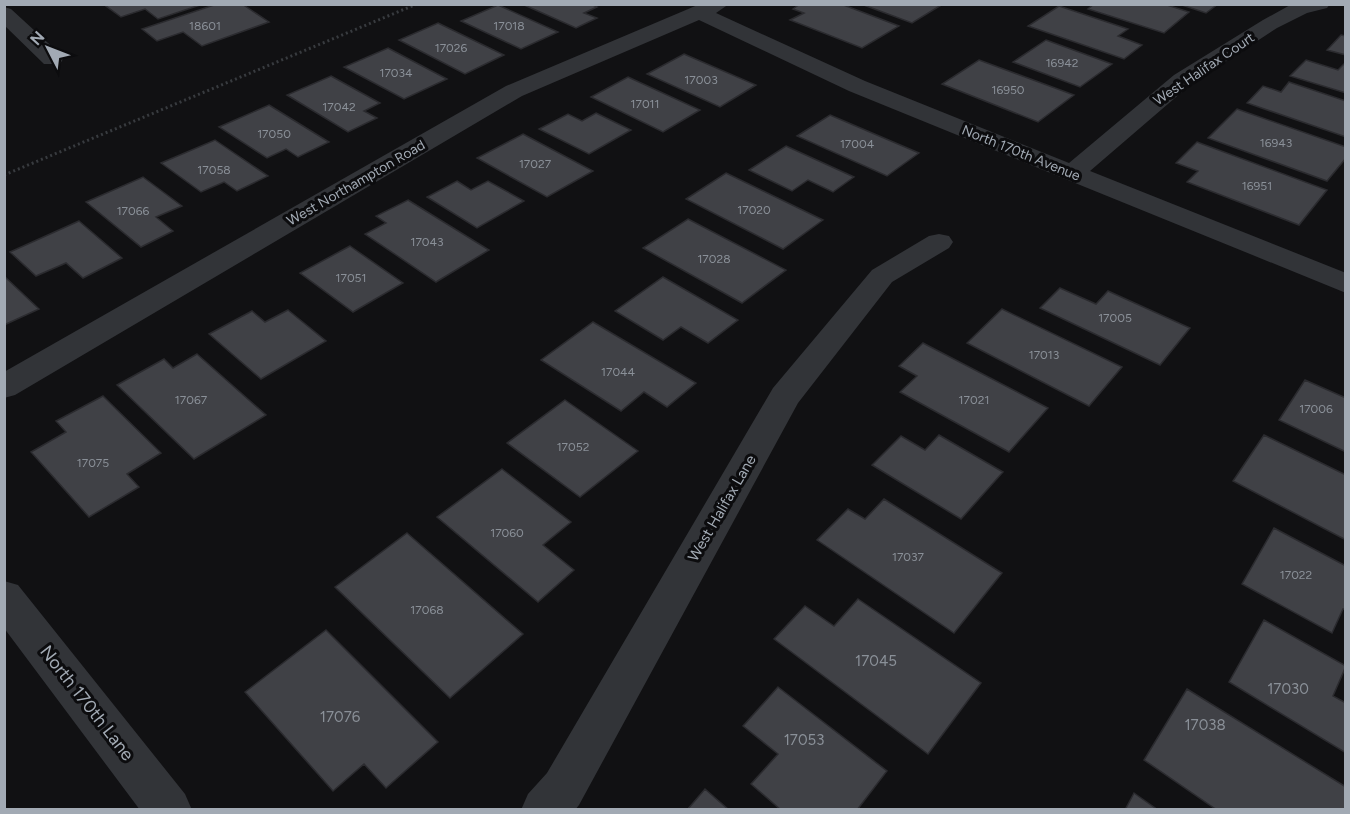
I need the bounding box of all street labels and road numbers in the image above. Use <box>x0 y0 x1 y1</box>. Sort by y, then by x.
street label: West Halifax Court <box>1150 29 1258 109</box>
street label: North 170th Avenue <box>959 121 1083 185</box>
street label: West Northampton Road <box>284 136 428 230</box>
street label: West Halifax Lane <box>684 452 760 564</box>
street label: North 170th Lane <box>35 641 139 765</box>

